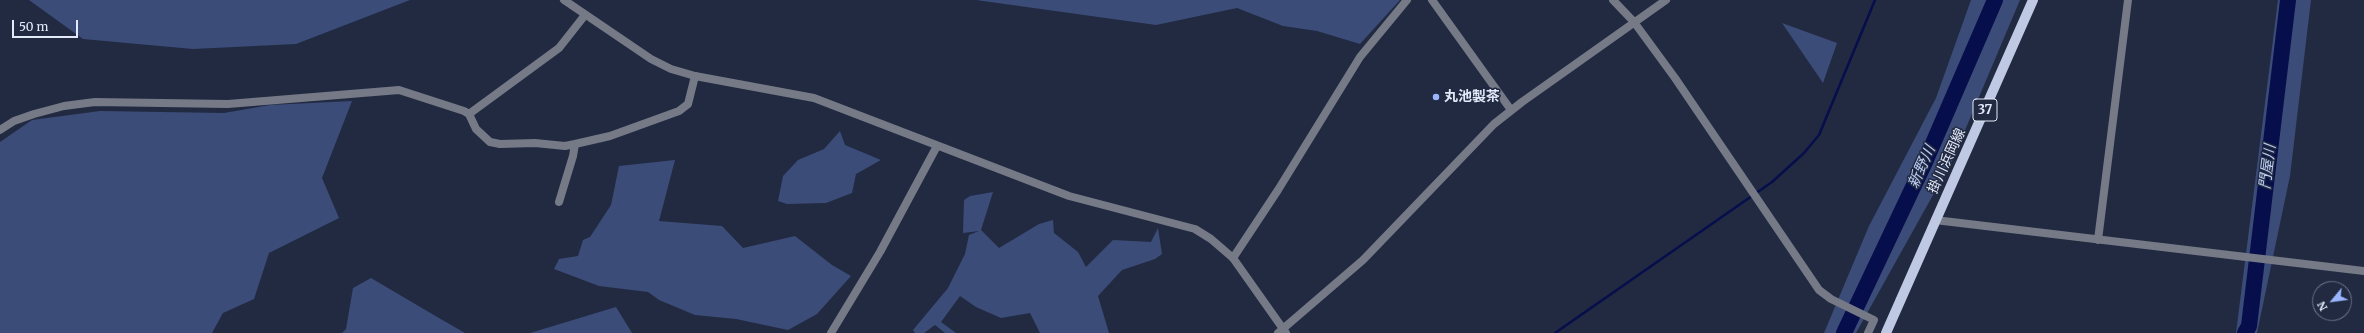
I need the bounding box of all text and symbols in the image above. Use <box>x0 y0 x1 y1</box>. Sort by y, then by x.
scale bar <box>14 12 80 38</box>
text: 50 m <box>19 19 48 34</box>
place label: 丸池製茶 <box>1444 89 1500 105</box>
marker: 丸池製茶 <box>1431 92 1441 102</box>
road number: 37 <box>1973 99 1997 121</box>
street label: 掛川浜岡線 <box>1925 126 1969 196</box>
water label: 新野川 <box>1905 143 1939 191</box>
water label: 門屋川 <box>2256 144 2280 190</box>
north arrow <box>2312 281 2352 321</box>
text: N <box>2314 299 2331 314</box>

